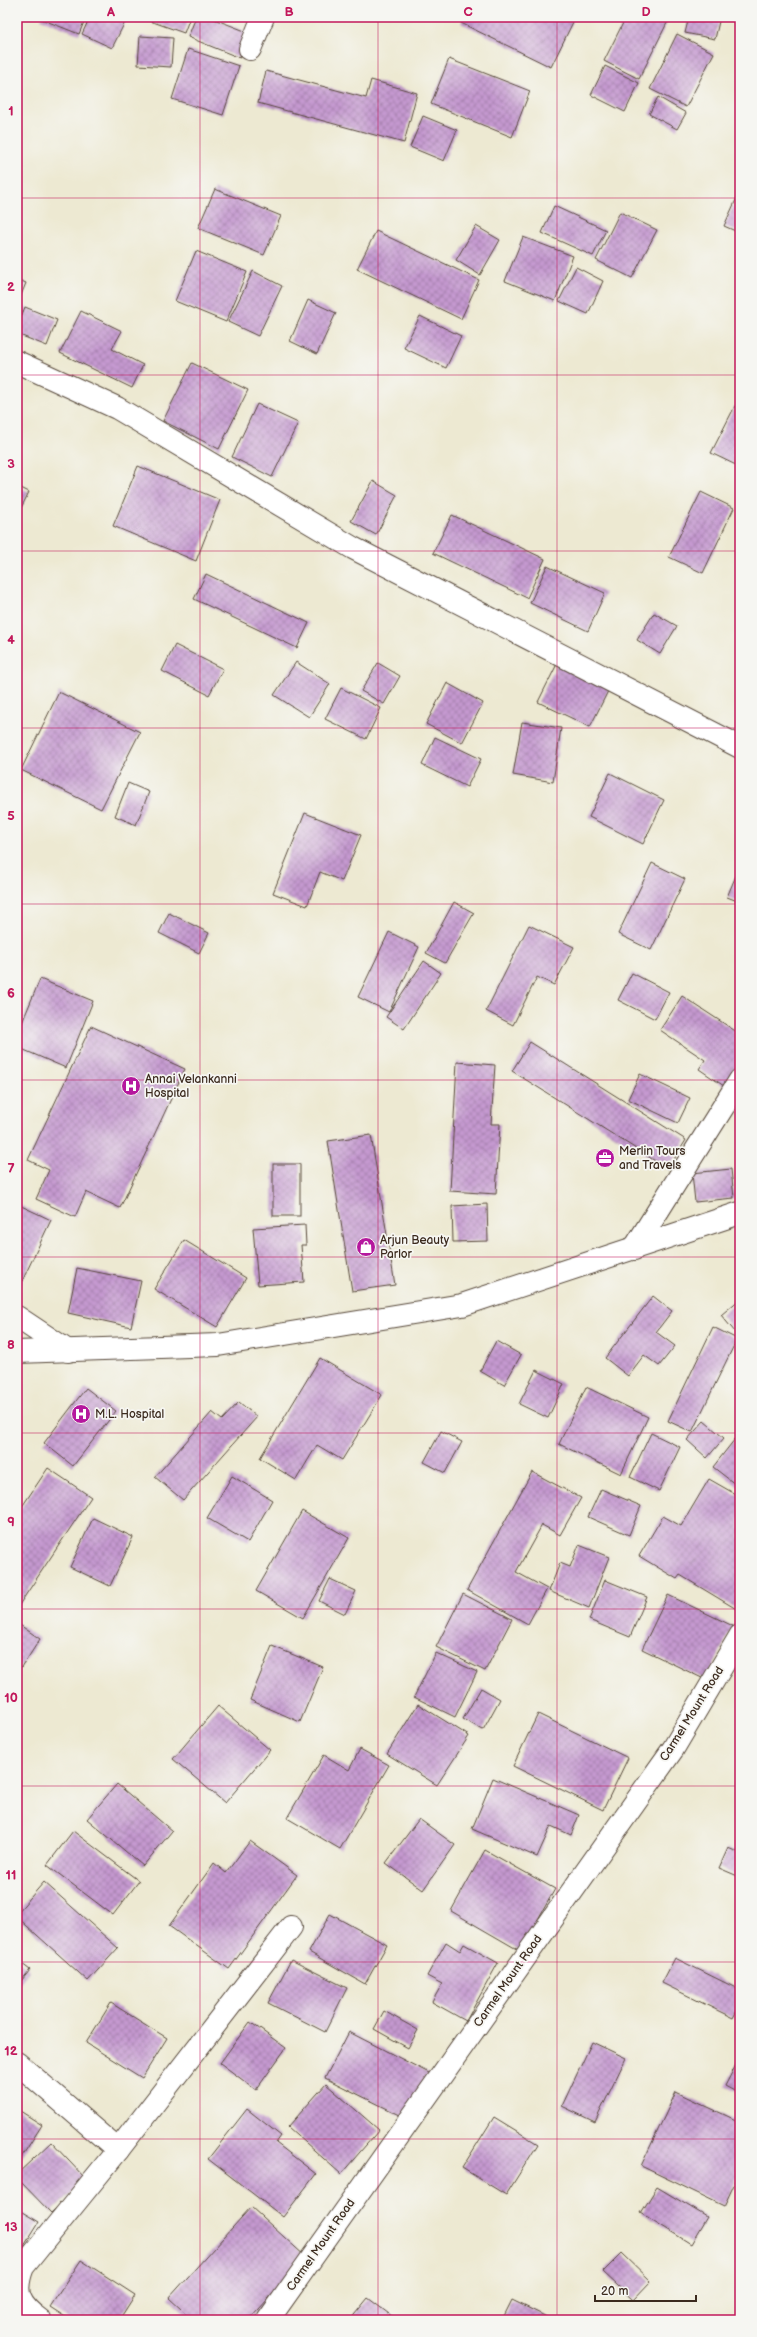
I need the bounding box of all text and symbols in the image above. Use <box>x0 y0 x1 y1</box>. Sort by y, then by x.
text: A <box>106 4 115 20</box>
text: B <box>284 4 294 20</box>
text: C <box>463 4 473 20</box>
text: D <box>641 4 651 20</box>
text: 1 <box>8 103 14 119</box>
text: 2 <box>7 279 15 295</box>
text: 3 <box>7 456 15 472</box>
text: 4 <box>7 632 15 648</box>
text: 5 <box>7 808 15 824</box>
text: 6 <box>7 985 15 1001</box>
place label: Annai Velankanni Hospital <box>145 1072 237 1101</box>
hospital icon: Annai Velankanni Hospital <box>120 1075 142 1097</box>
place label: Merlin Tours and Travels <box>619 1144 686 1173</box>
office icon: Merlin Tours and Travels <box>594 1147 616 1169</box>
text: 7 <box>7 1161 15 1177</box>
place label: Arjun Beauty Parlor <box>380 1233 450 1262</box>
shop icon: Arjun Beauty Parlor <box>355 1236 377 1258</box>
text: 8 <box>7 1337 15 1353</box>
hospital icon: M.L. Hospital <box>70 1403 92 1425</box>
place label: M.L. Hospital <box>95 1407 164 1422</box>
text: 9 <box>7 1514 15 1530</box>
street label: Carmel Mount Road <box>657 1664 727 1764</box>
text: 10 <box>4 1690 18 1706</box>
text: 11 <box>6 1867 16 1883</box>
street label: Carmel Mount Road <box>471 1932 545 2030</box>
text: 12 <box>4 2043 18 2059</box>
street label: Carmel Mount Road <box>284 2196 358 2294</box>
text: 13 <box>4 2219 18 2235</box>
scale bar <box>595 2277 696 2303</box>
text: 20 m <box>601 2284 628 2299</box>

